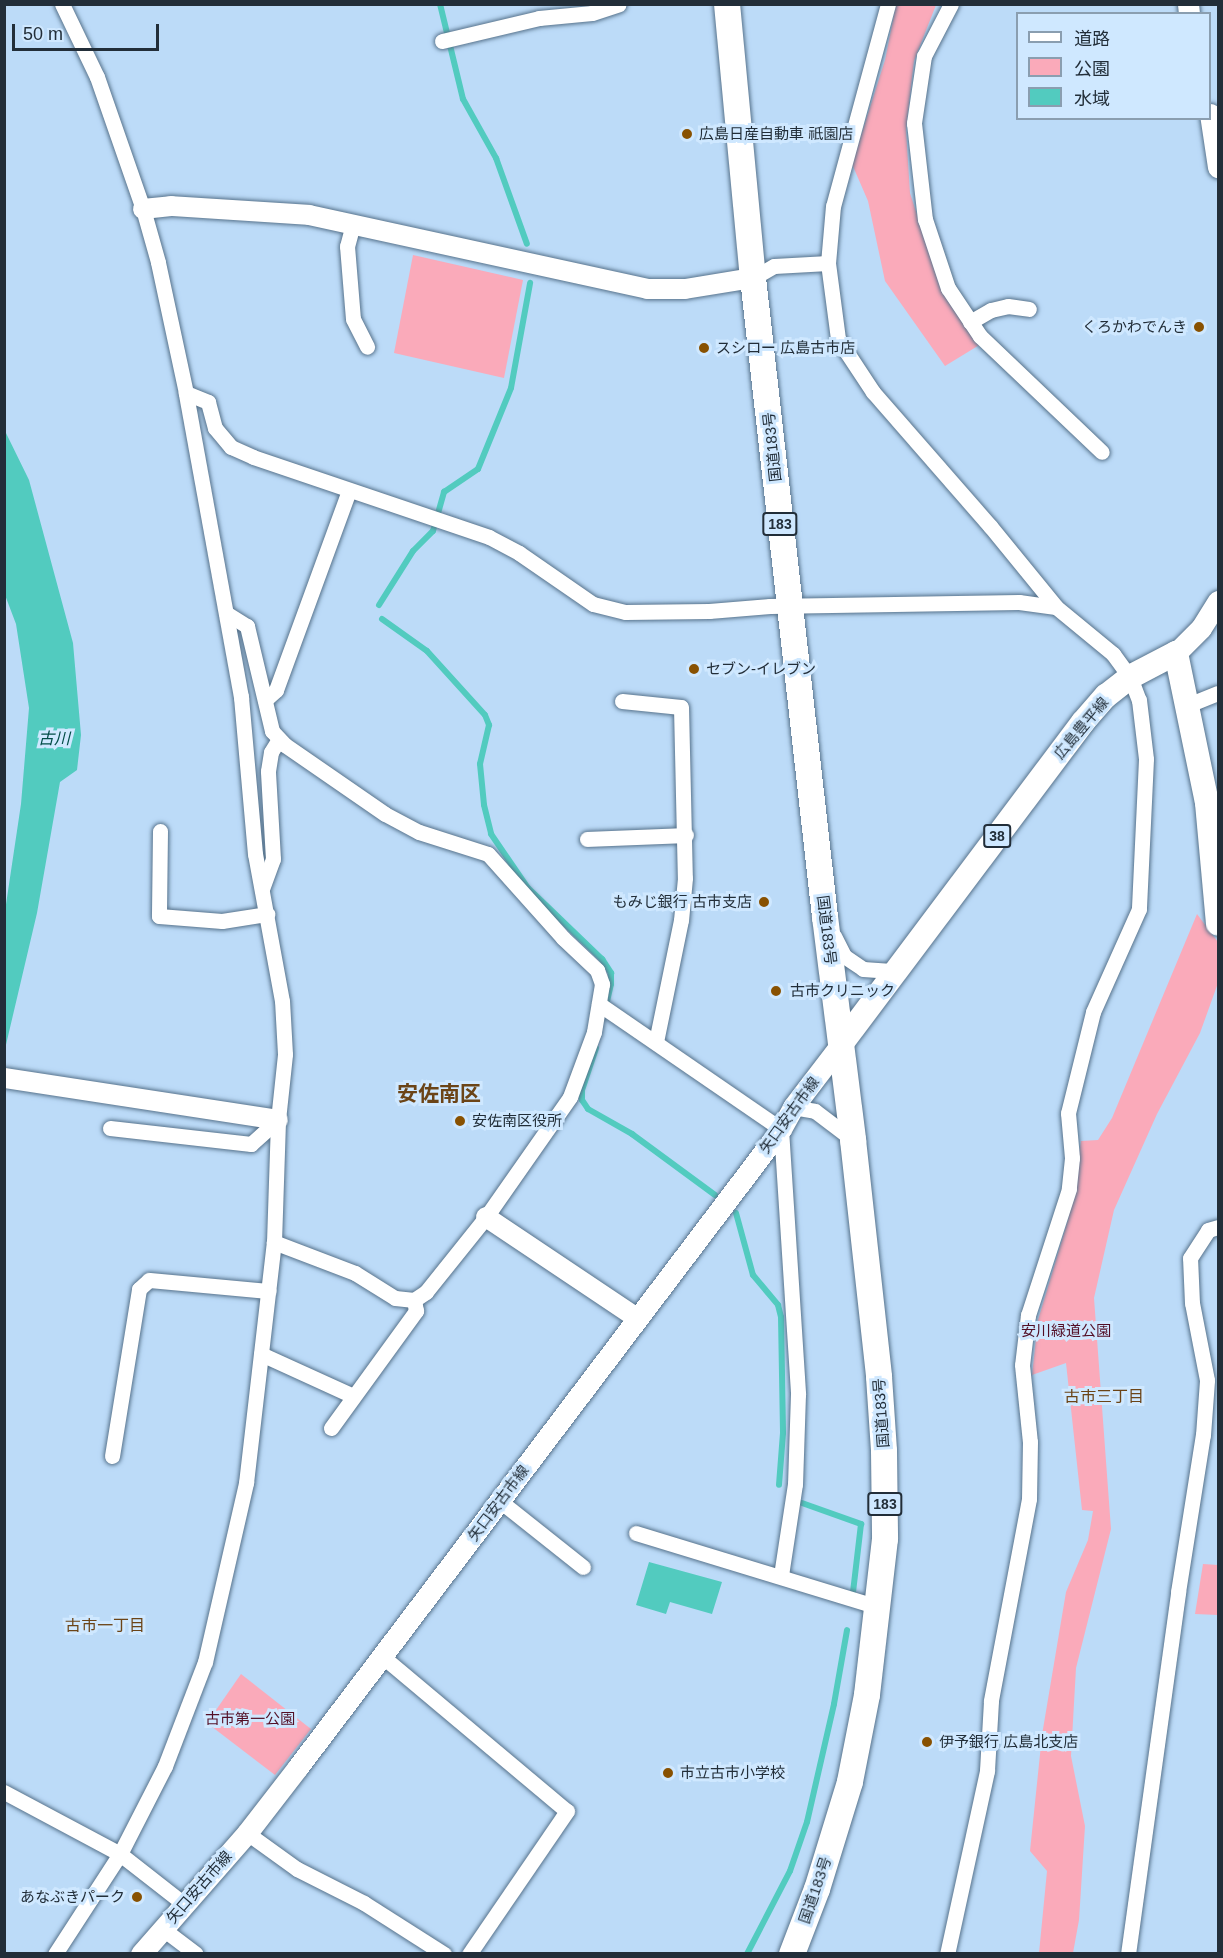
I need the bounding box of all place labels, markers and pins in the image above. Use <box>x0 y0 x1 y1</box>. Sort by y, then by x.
place label: 広島日産自動車 祇園店 <box>699 125 853 143</box>
marker: 広島日産自動車 祇園店 <box>680 127 694 141</box>
place label: くろかわでんき <box>1082 318 1187 336</box>
marker: くろかわでんき <box>1192 320 1206 334</box>
place label: スシロー 広島古市店 <box>716 339 855 357</box>
marker: スシロー 広島古市店 <box>697 341 711 355</box>
place label: セブン-イレブン <box>706 660 816 678</box>
marker: セブン-イレブン <box>687 662 701 676</box>
place label: もみじ銀行 古市支店 <box>613 893 752 911</box>
marker: もみじ銀行 古市支店 <box>757 895 771 909</box>
marker: 古市クリニック <box>767 982 785 1000</box>
place label: 古市クリニック <box>790 982 895 1000</box>
place label: 安佐南区役所 <box>472 1112 562 1130</box>
marker: 安佐南区役所 <box>453 1114 467 1128</box>
place label: 伊予銀行 広島北支店 <box>939 1733 1078 1751</box>
marker: 伊予銀行 広島北支店 <box>920 1735 934 1749</box>
place label: 市立古市小学校 <box>680 1764 785 1782</box>
marker: 市立古市小学校 <box>661 1766 675 1780</box>
place label: あなぶきパーク <box>20 1888 125 1906</box>
marker: あなぶきパーク <box>130 1890 144 1904</box>

